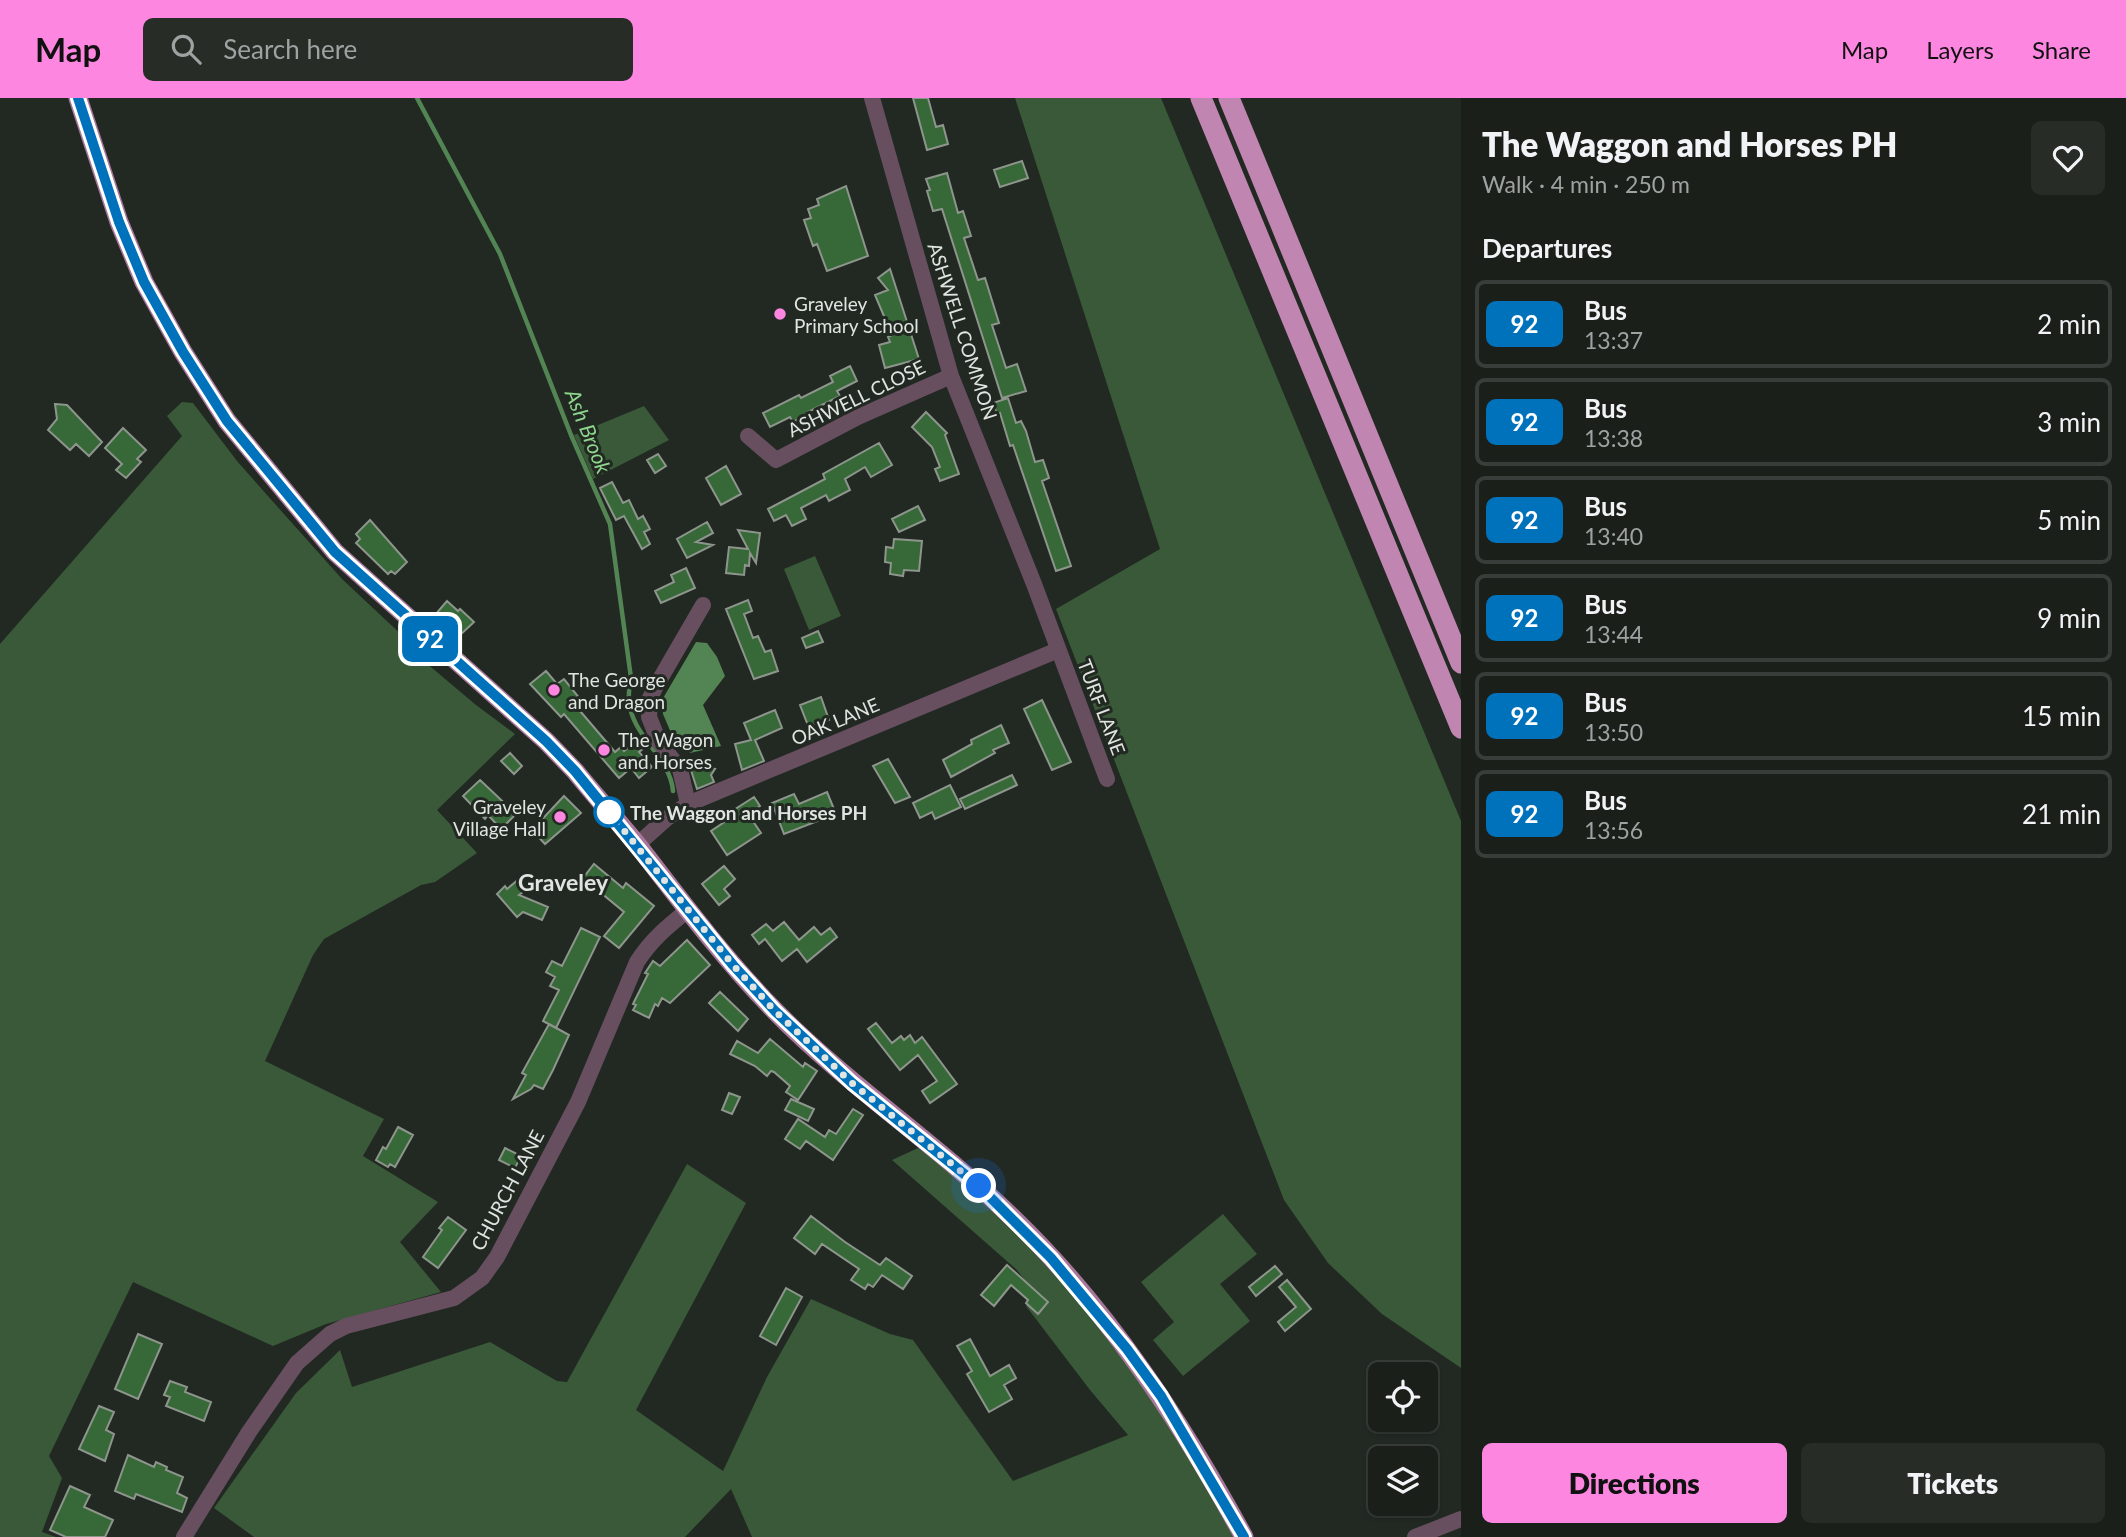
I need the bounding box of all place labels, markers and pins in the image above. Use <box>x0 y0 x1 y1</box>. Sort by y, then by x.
place label: Graveley Primary School <box>794 292 919 337</box>
marker: Graveley Primary School <box>772 306 788 322</box>
place label: The George and Dragon <box>568 668 666 713</box>
marker: The George and Dragon <box>546 682 562 698</box>
place label: The Wagon and Horses <box>618 728 713 773</box>
marker: The Wagon and Horses <box>596 742 612 758</box>
place label: Graveley Village Hall <box>453 795 546 840</box>
marker: The Waggon and Horses PH <box>594 797 624 827</box>
place label: The Waggon and Horses PH <box>630 801 867 824</box>
marker: Graveley Village Hall <box>552 809 568 825</box>

